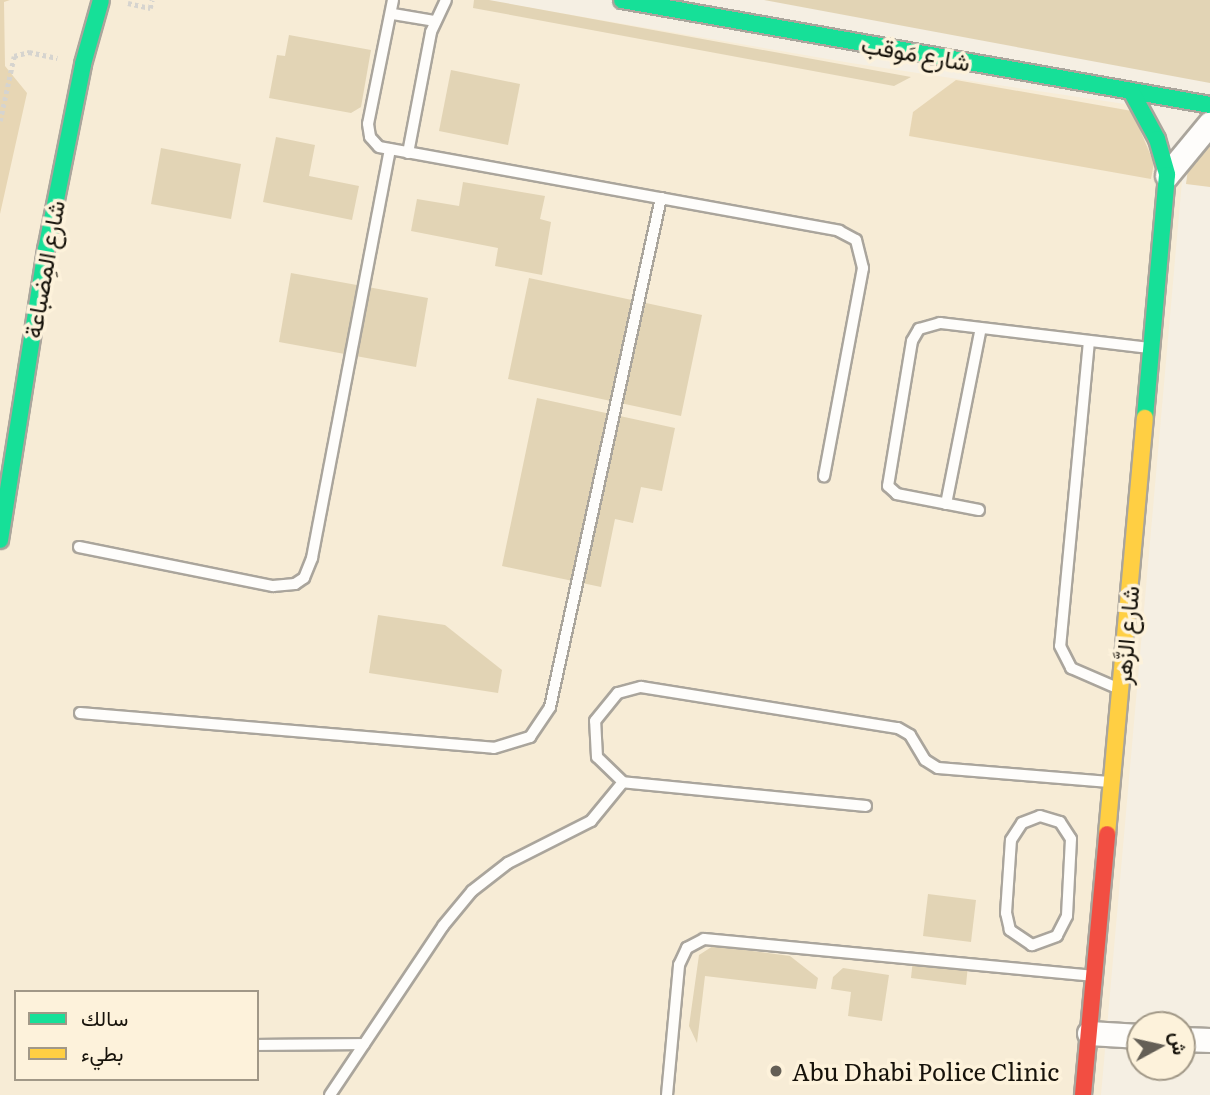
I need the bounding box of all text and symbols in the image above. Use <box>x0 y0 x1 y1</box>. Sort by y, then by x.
street label: شارع مَوقب <box>859 28 973 76</box>
street label: شارع المِضباعة <box>17 198 69 340</box>
street label: شارع الزَّهر <box>1106 584 1144 686</box>
legend <box>14 990 259 1081</box>
text: سالك <box>81 1001 128 1032</box>
north arrow <box>1126 1011 1196 1081</box>
text: ش <box>1164 1030 1195 1057</box>
text: بطيء <box>81 1036 124 1067</box>
place label: Abu Dhabi Police Clinic <box>792 1057 1059 1085</box>
marker: Abu Dhabi Police Clinic <box>766 1061 786 1081</box>

